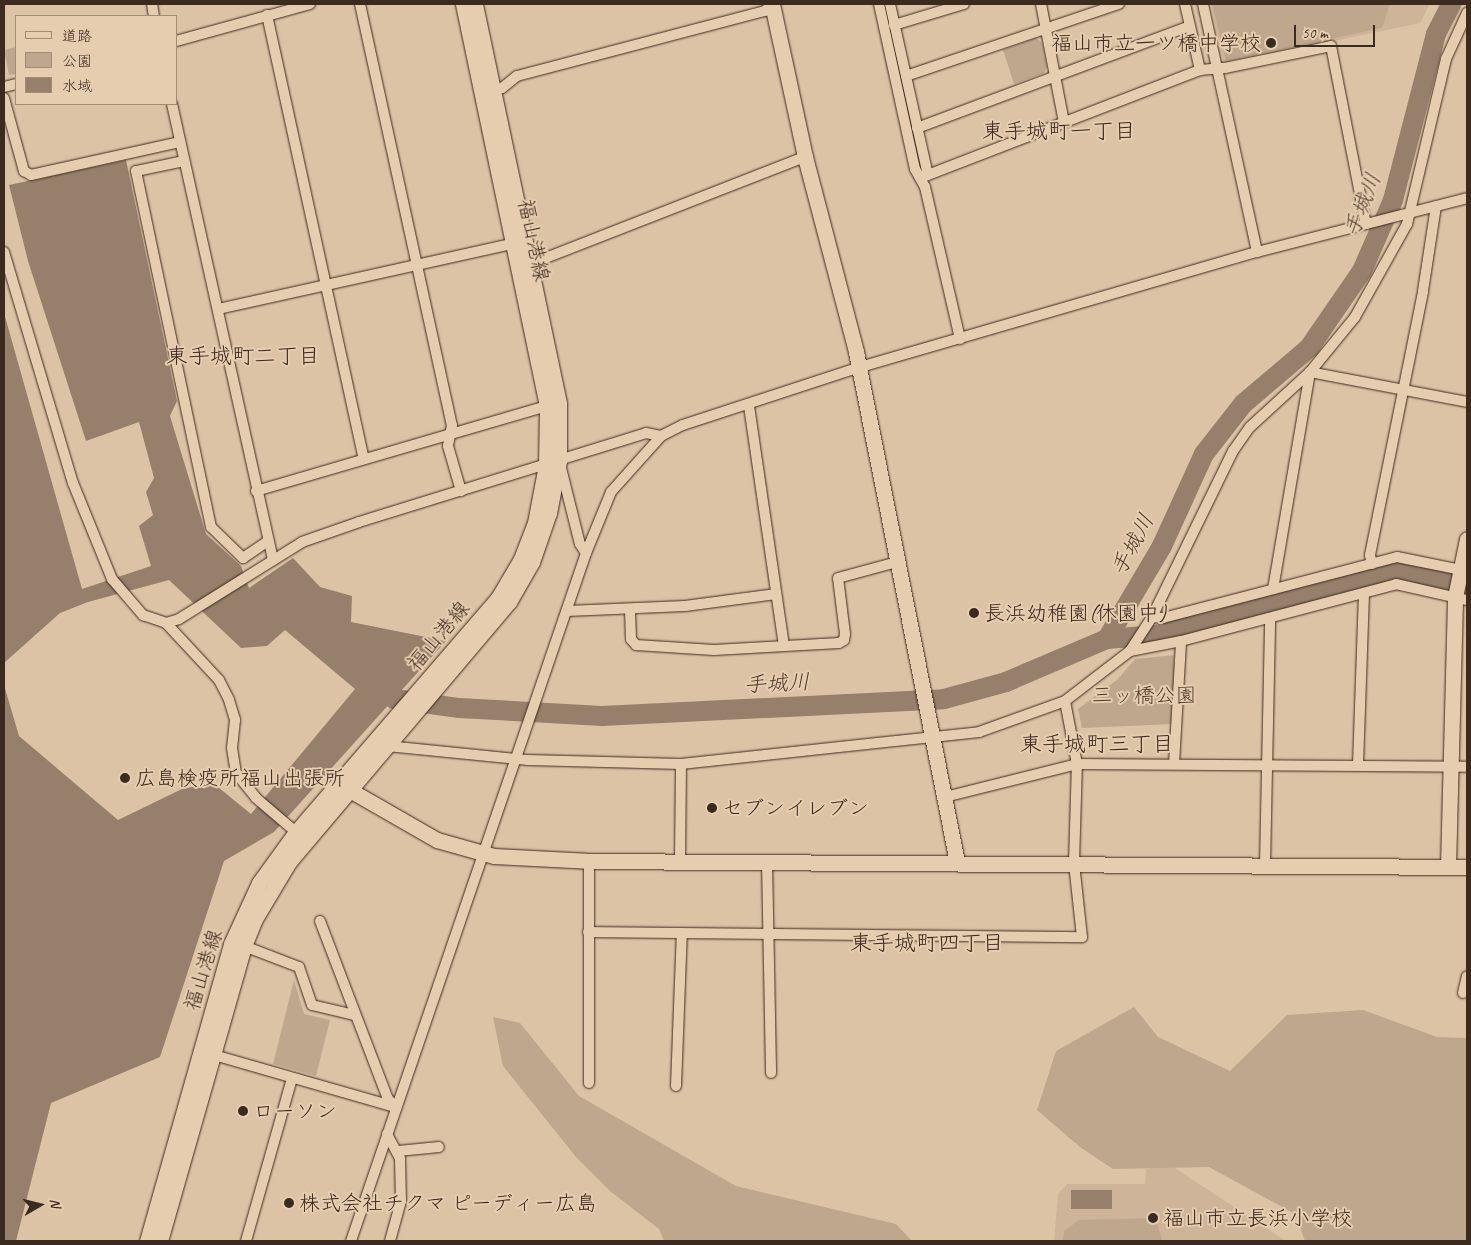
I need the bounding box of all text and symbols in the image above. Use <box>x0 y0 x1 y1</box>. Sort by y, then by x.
legend <box>15 15 178 105</box>
scale bar <box>1296 15 1377 47</box>
text: 50 m <box>1302 24 1328 43</box>
text: 道路 <box>62 27 92 46</box>
place label: 福山市立一ツ橋中学校 <box>1051 30 1261 56</box>
marker: 福山市立一ツ橋中学校 <box>1265 37 1277 49</box>
text: 公園 <box>62 52 92 71</box>
text: 水域 <box>62 77 92 96</box>
district label: 東手城町一丁目 <box>982 119 1136 145</box>
water label: 手城川 <box>1339 169 1387 241</box>
street label: 福山港線 <box>513 196 555 284</box>
district label: 東手城町二丁目 <box>166 344 320 370</box>
water label: 手城川 <box>1106 510 1160 580</box>
street label: 福山港線 <box>401 596 475 676</box>
place label: 長浜幼稚園(休園中) <box>984 600 1166 626</box>
marker: 長浜幼稚園(休園中) <box>968 607 980 619</box>
water label: 手城川 <box>743 669 811 699</box>
park label: 三ッ橋公園 <box>1092 682 1196 708</box>
district label: 東手城町三丁目 <box>1020 732 1174 758</box>
place label: 広島検疫所福山出張所 <box>135 765 345 791</box>
marker: 広島検疫所福山出張所 <box>119 772 131 784</box>
place label: セブンイレブン <box>722 795 869 821</box>
marker: セブンイレブン <box>706 802 718 814</box>
street label: 福山港線 <box>179 926 227 1014</box>
district label: 東手城町四丁目 <box>850 931 1004 957</box>
place label: ローソン <box>253 1098 337 1124</box>
marker: ローソン <box>237 1105 249 1117</box>
north arrow <box>15 1180 65 1230</box>
place label: 株式会社チクマ ピーディー広島 <box>299 1190 597 1216</box>
text: N <box>46 1197 64 1208</box>
marker: 株式会社チクマ ピーディー広島 <box>283 1197 295 1209</box>
place label: 福山市立長浜小学校 <box>1163 1205 1352 1231</box>
marker: 福山市立長浜小学校 <box>1147 1212 1159 1224</box>

